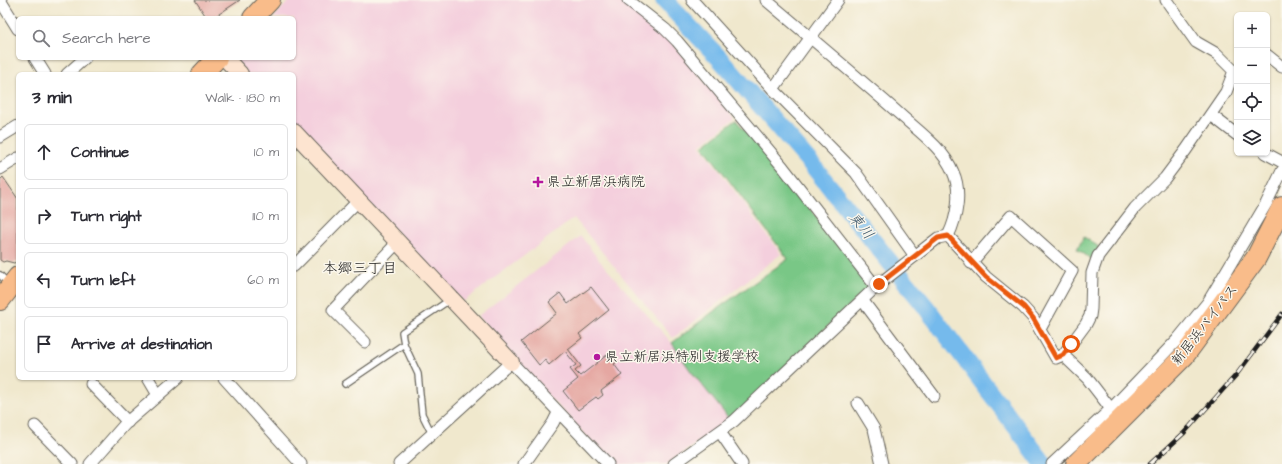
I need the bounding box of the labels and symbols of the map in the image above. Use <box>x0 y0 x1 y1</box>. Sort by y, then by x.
place label: 県立新居浜病院 <box>547 172 645 192</box>
marker: 県立新居浜病院 <box>532 176 544 188</box>
water label: 東川 <box>843 208 879 244</box>
district label: 本郷三丁目 <box>322 258 398 279</box>
route end <box>870 275 888 293</box>
street label: 新居浜バイパス <box>1167 280 1243 370</box>
route start <box>1062 335 1080 353</box>
place label: 県立新居浜特別支援学校 <box>605 347 759 367</box>
marker: 県立新居浜特別支援学校 <box>592 352 602 362</box>

